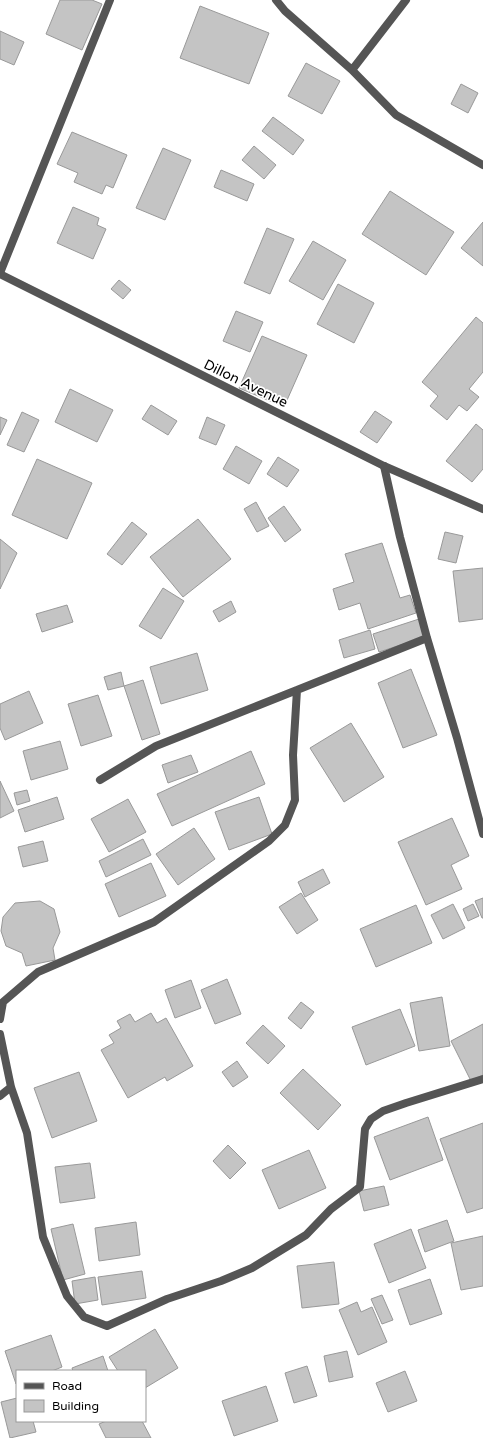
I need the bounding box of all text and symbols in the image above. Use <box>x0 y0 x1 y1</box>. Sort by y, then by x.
street label: Dillon Avenue <box>201 356 291 411</box>
legend <box>16 1370 146 1422</box>
text: Road <box>52 1379 82 1393</box>
text: Building <box>52 1399 99 1413</box>

